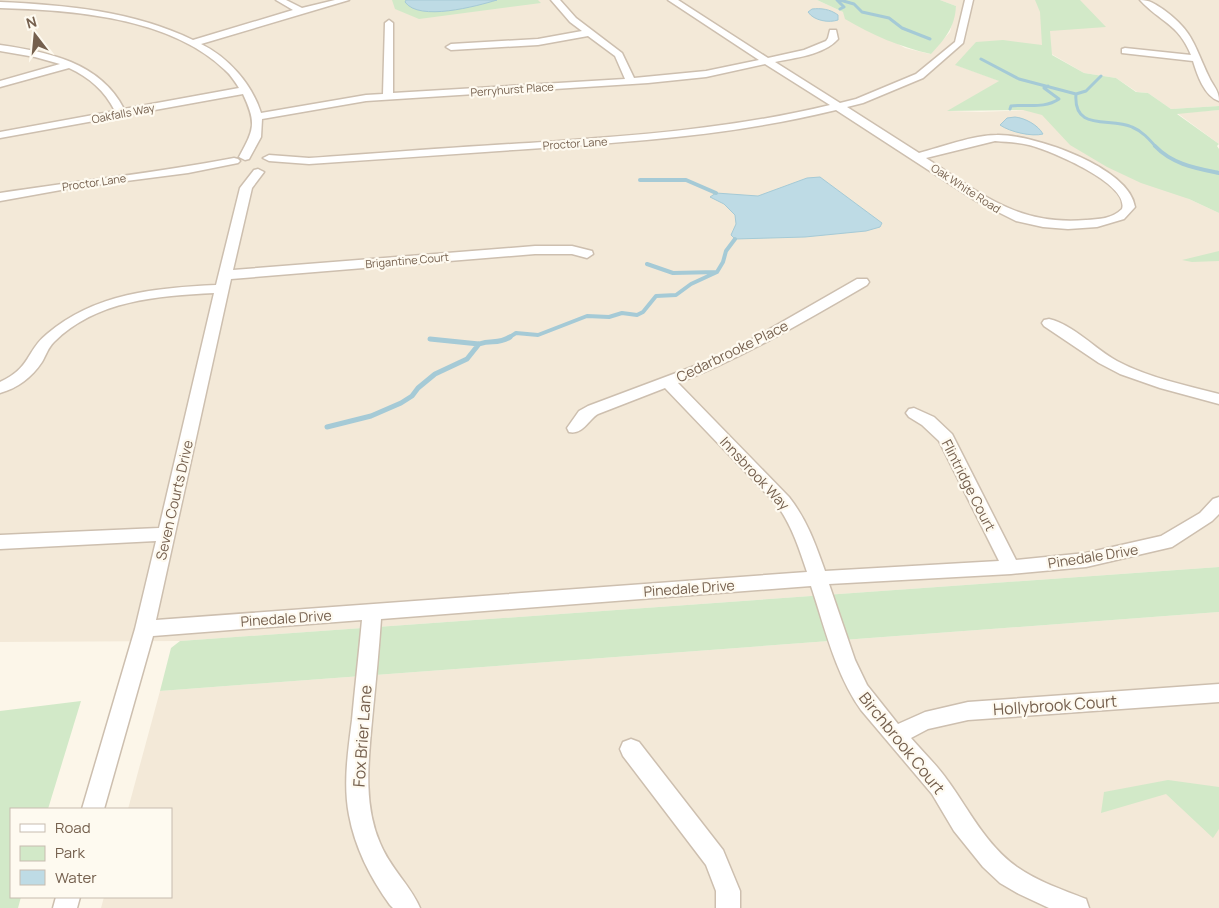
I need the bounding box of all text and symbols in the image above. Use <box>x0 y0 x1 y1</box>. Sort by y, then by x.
north arrow <box>10 10 60 60</box>
text: N <box>24 12 39 33</box>
street label: Perryhurst Place <box>470 79 555 99</box>
street label: Oakfalls Way <box>90 100 156 126</box>
street label: Proctor Lane <box>542 133 608 153</box>
street label: Oak White Road <box>928 160 1004 216</box>
street label: Proctor Lane <box>61 170 128 194</box>
street label: Brigantine Court <box>365 249 449 271</box>
street label: Cedarbrooke Place <box>673 316 791 386</box>
street label: Innsbrook Way <box>716 432 794 514</box>
street label: Flintridge Court <box>938 436 1000 535</box>
street label: Seven Courts Drive <box>151 438 197 562</box>
street label: Pinedale Drive <box>1046 539 1140 573</box>
street label: Pinedale Drive <box>643 575 735 601</box>
street label: Pinedale Drive <box>240 605 332 631</box>
street label: Fox Brier Lane <box>347 684 377 788</box>
street label: Birchbrook Court <box>854 687 950 799</box>
street label: Hollybrook Court <box>992 690 1118 720</box>
legend <box>10 808 172 898</box>
text: Road <box>55 817 91 838</box>
text: Park <box>55 842 85 863</box>
text: Water <box>55 867 97 888</box>

